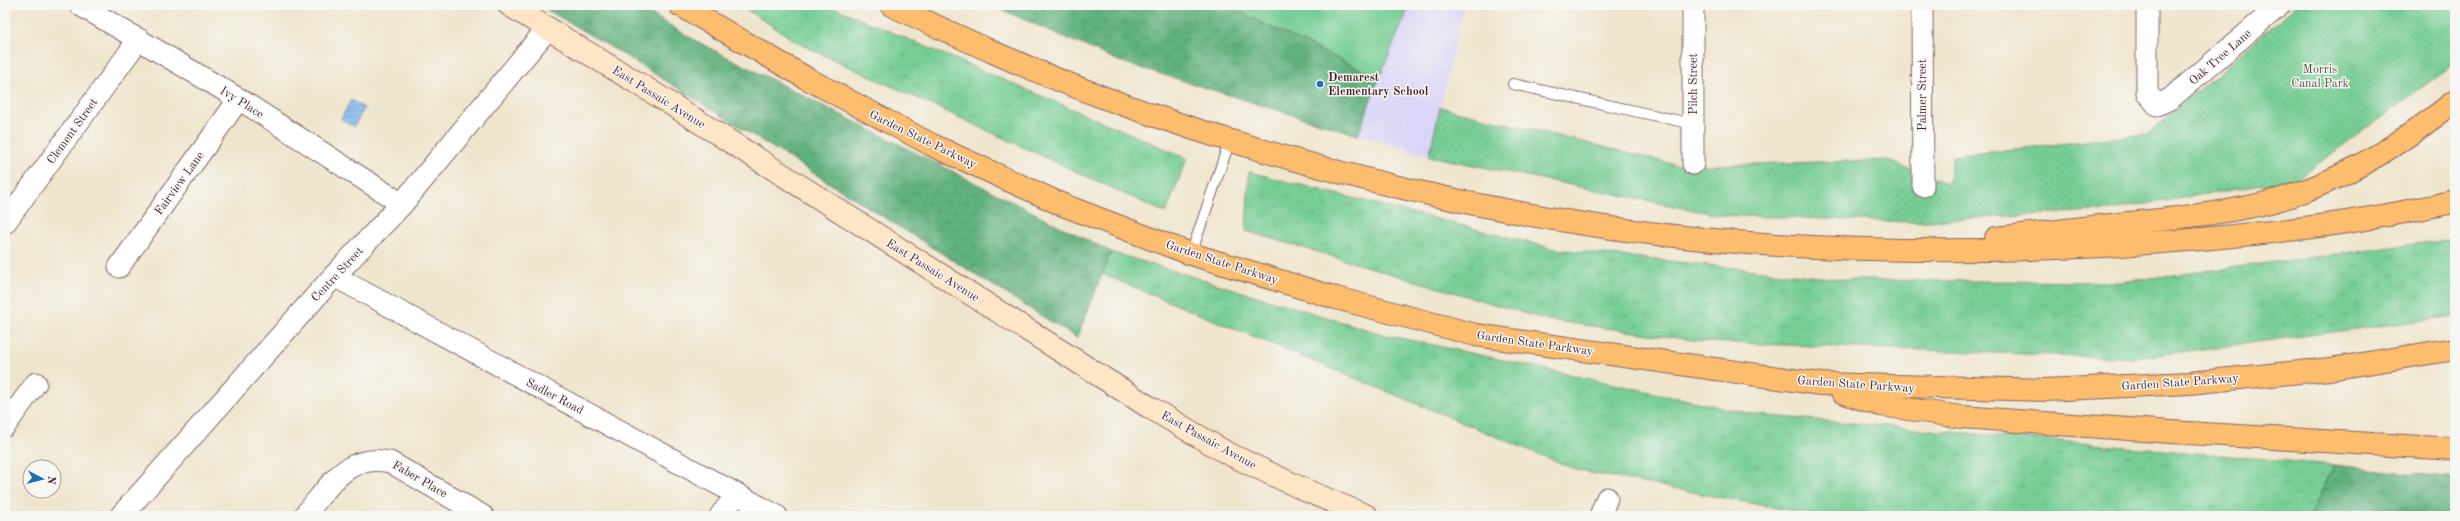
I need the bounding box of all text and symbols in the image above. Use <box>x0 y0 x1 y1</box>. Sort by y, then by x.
street label: Oak Tree Lane <box>2187 27 2254 88</box>
street label: Pilch Street <box>1688 53 1700 115</box>
street label: Palmer Street <box>1917 59 1929 131</box>
street label: East Passaic Avenue <box>610 64 707 131</box>
park label: Morris Canal Park <box>2291 64 2349 90</box>
place label: Demarest Elementary School <box>1328 72 1429 98</box>
marker: Demarest Elementary School <box>1315 79 1325 89</box>
street label: Ivy Place <box>218 85 266 121</box>
street label: Clement Street <box>45 97 100 167</box>
street label: Garden State Parkway <box>867 109 979 171</box>
street label: Fairview Lane <box>153 149 207 218</box>
street label: East Passaic Avenue <box>884 237 981 304</box>
street label: Garden State Parkway <box>1164 239 1280 287</box>
street label: Centre Street <box>310 245 366 304</box>
street label: Garden State Parkway <box>1476 330 1595 358</box>
street label: Garden State Parkway <box>2121 373 2240 393</box>
street label: Garden State Parkway <box>1797 375 1916 395</box>
street label: Sadler Road <box>524 377 585 417</box>
street label: East Passaic Avenue <box>1159 410 1259 472</box>
north arrow <box>22 459 62 499</box>
street label: Faber Place <box>390 459 449 501</box>
text: N <box>44 475 56 485</box>

